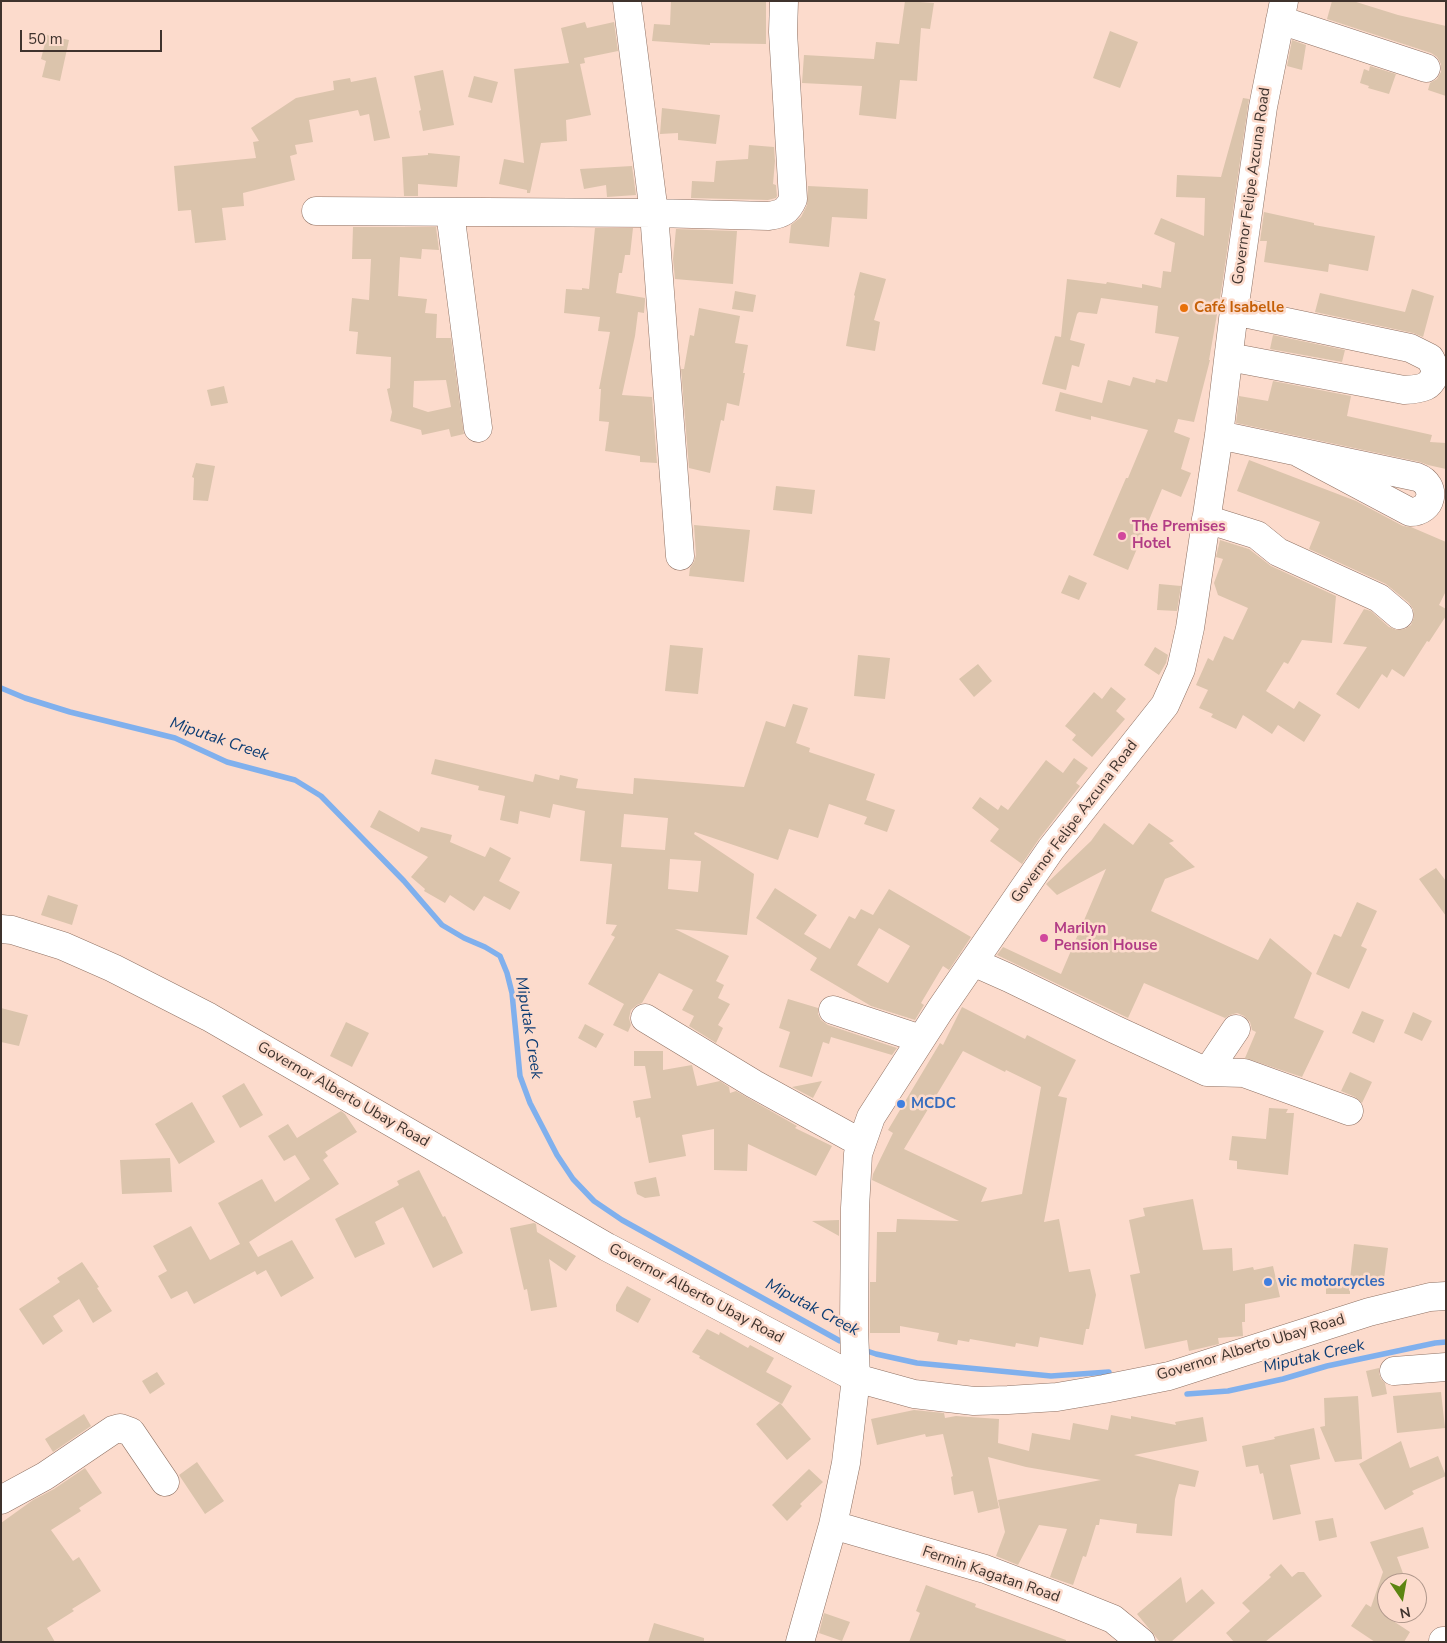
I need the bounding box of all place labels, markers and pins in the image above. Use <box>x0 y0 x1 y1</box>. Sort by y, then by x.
place label: Café Isabelle <box>1194 299 1284 317</box>
marker: Café Isabelle <box>1178 302 1190 314</box>
place label: The Premises Hotel <box>1132 518 1226 553</box>
marker: The Premises Hotel <box>1116 530 1128 542</box>
place label: Marilyn Pension House <box>1054 920 1157 955</box>
marker: Marilyn Pension House <box>1038 932 1050 944</box>
place label: MCDC <box>911 1095 956 1113</box>
marker: MCDC <box>895 1098 907 1110</box>
place label: vic motorcycles <box>1278 1273 1385 1291</box>
marker: vic motorcycles <box>1262 1276 1274 1288</box>

